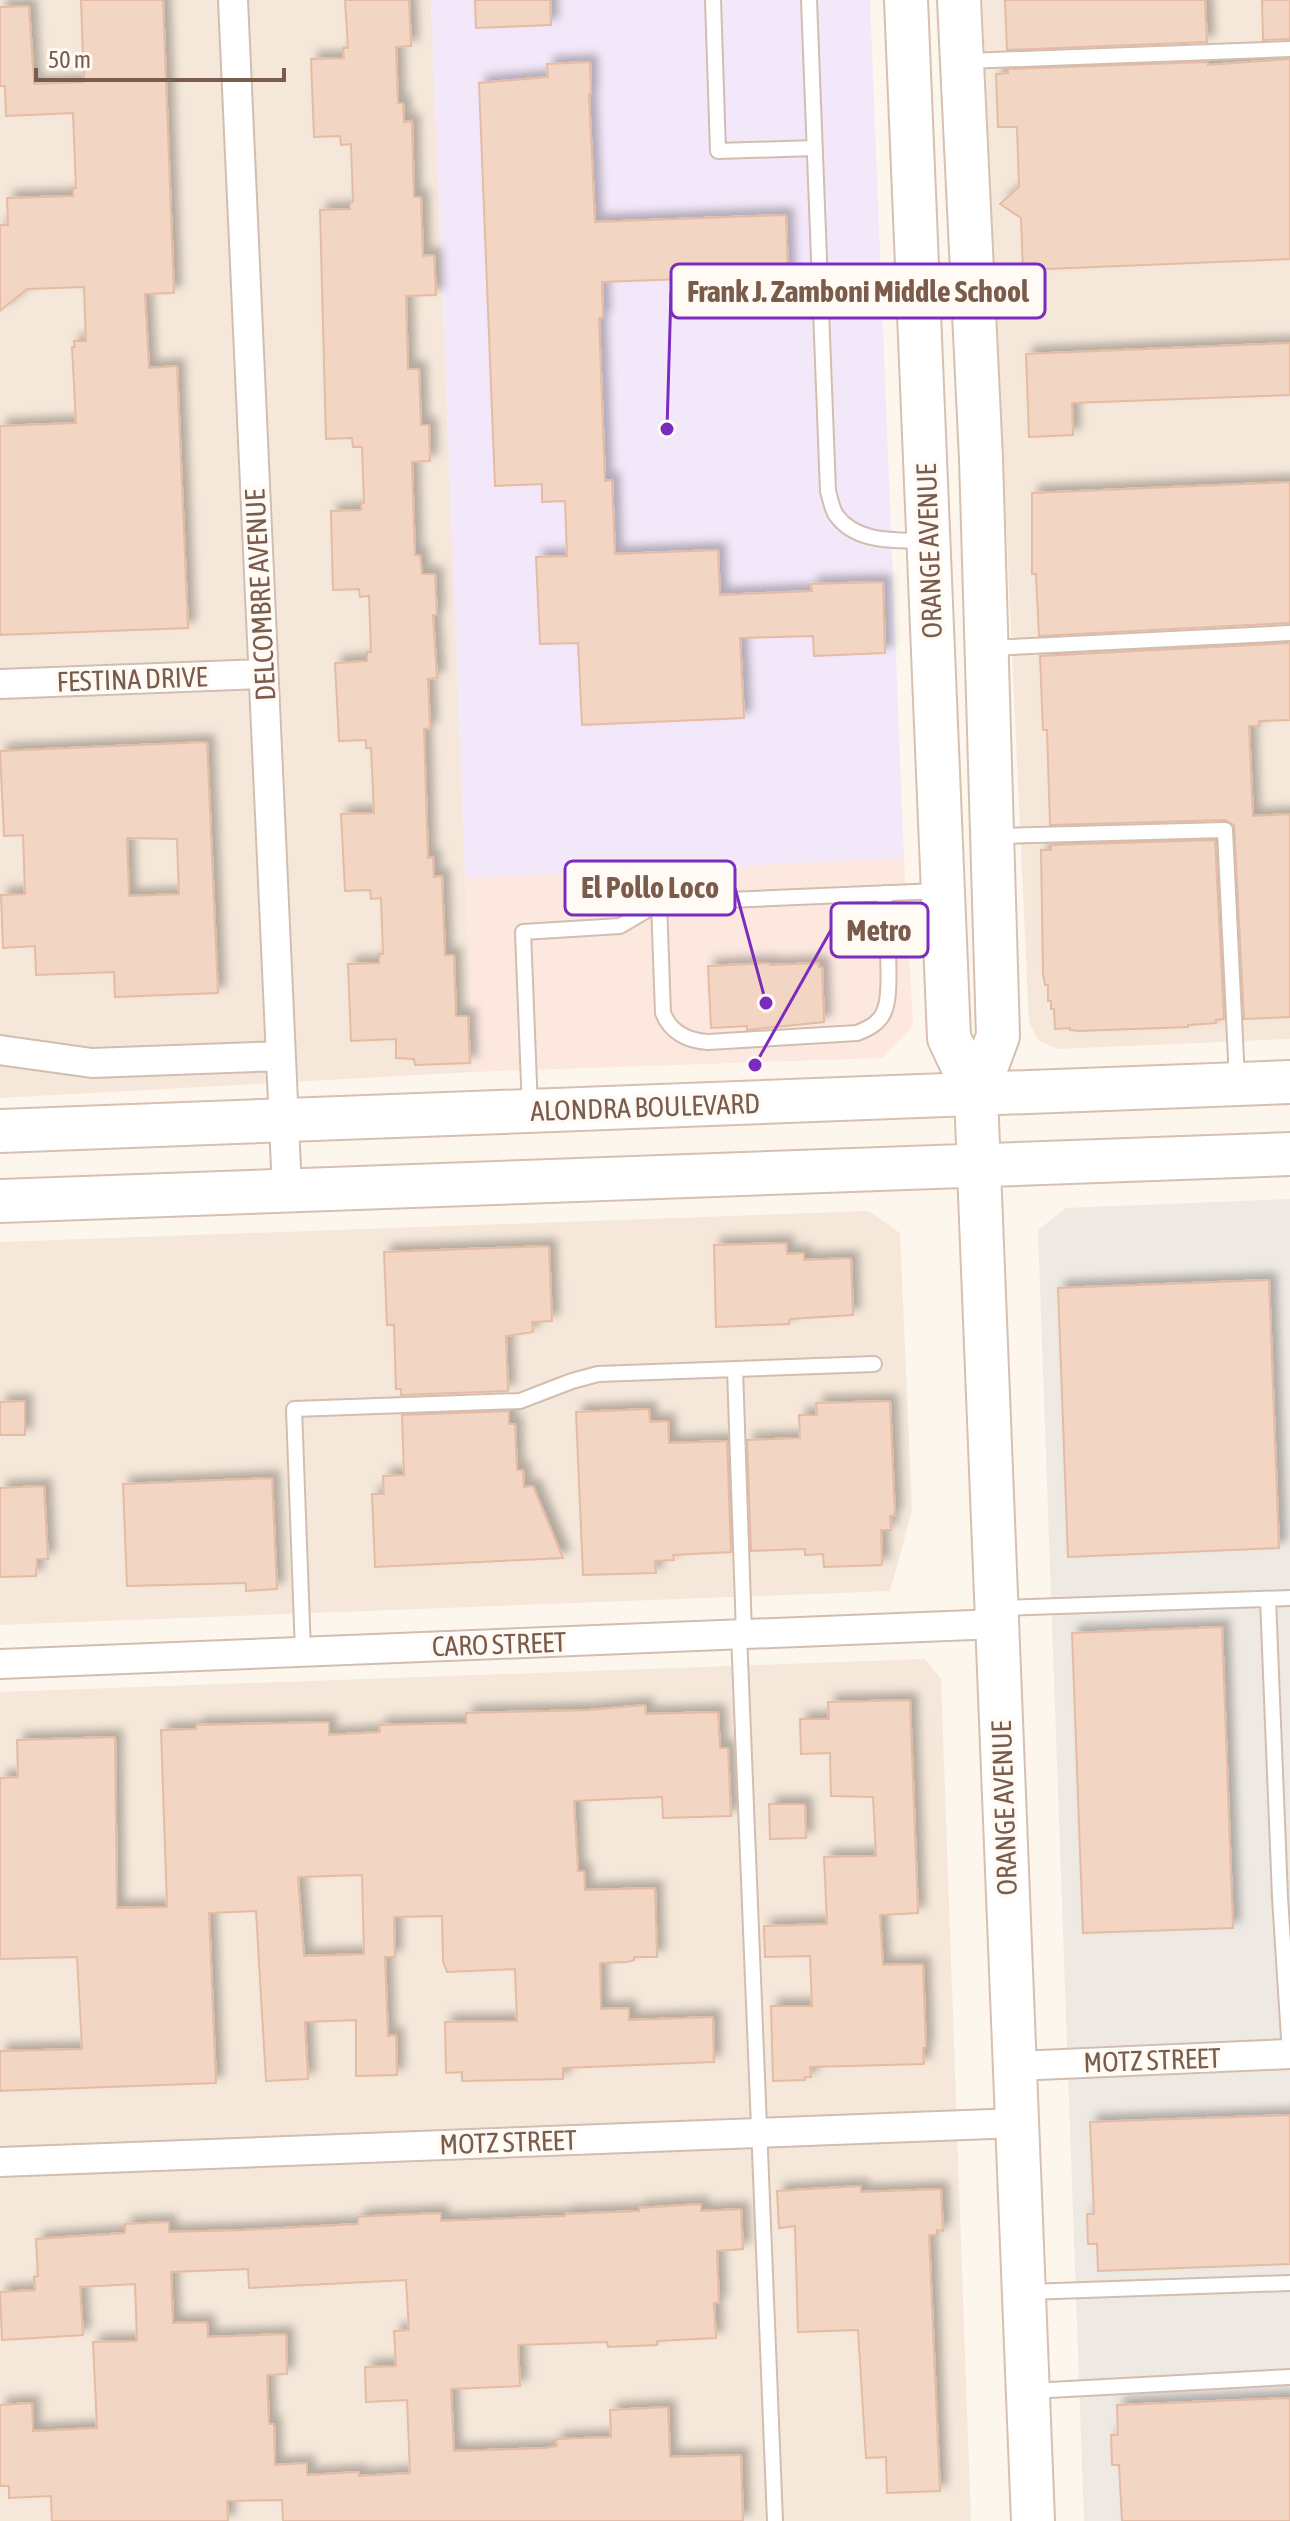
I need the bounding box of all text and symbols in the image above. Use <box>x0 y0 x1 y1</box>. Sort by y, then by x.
scale bar <box>36 32 284 82</box>
text: 50 m <box>48 46 91 73</box>
callout: Frank J. Zamboni Middle School <box>671 264 1045 318</box>
text: Frank J. Zamboni Middle School <box>687 274 1030 308</box>
street label: ORANGE AVENUE <box>910 463 948 639</box>
street label: DELCOMBRE AVENUE <box>238 488 282 702</box>
street label: FESTINA DRIVE <box>56 660 208 698</box>
callout: El Pollo Loco <box>565 861 735 915</box>
text: El Pollo Loco <box>581 870 719 904</box>
callout: Metro <box>831 903 928 957</box>
text: Metro <box>846 913 912 947</box>
street label: ALONDRA BOULEVARD <box>530 1087 760 1127</box>
street label: CARO STREET <box>431 1626 567 1662</box>
street label: ORANGE AVENUE <box>985 1720 1023 1896</box>
street label: MOTZ STREET <box>1083 2042 1221 2078</box>
street label: MOTZ STREET <box>439 2124 577 2160</box>

